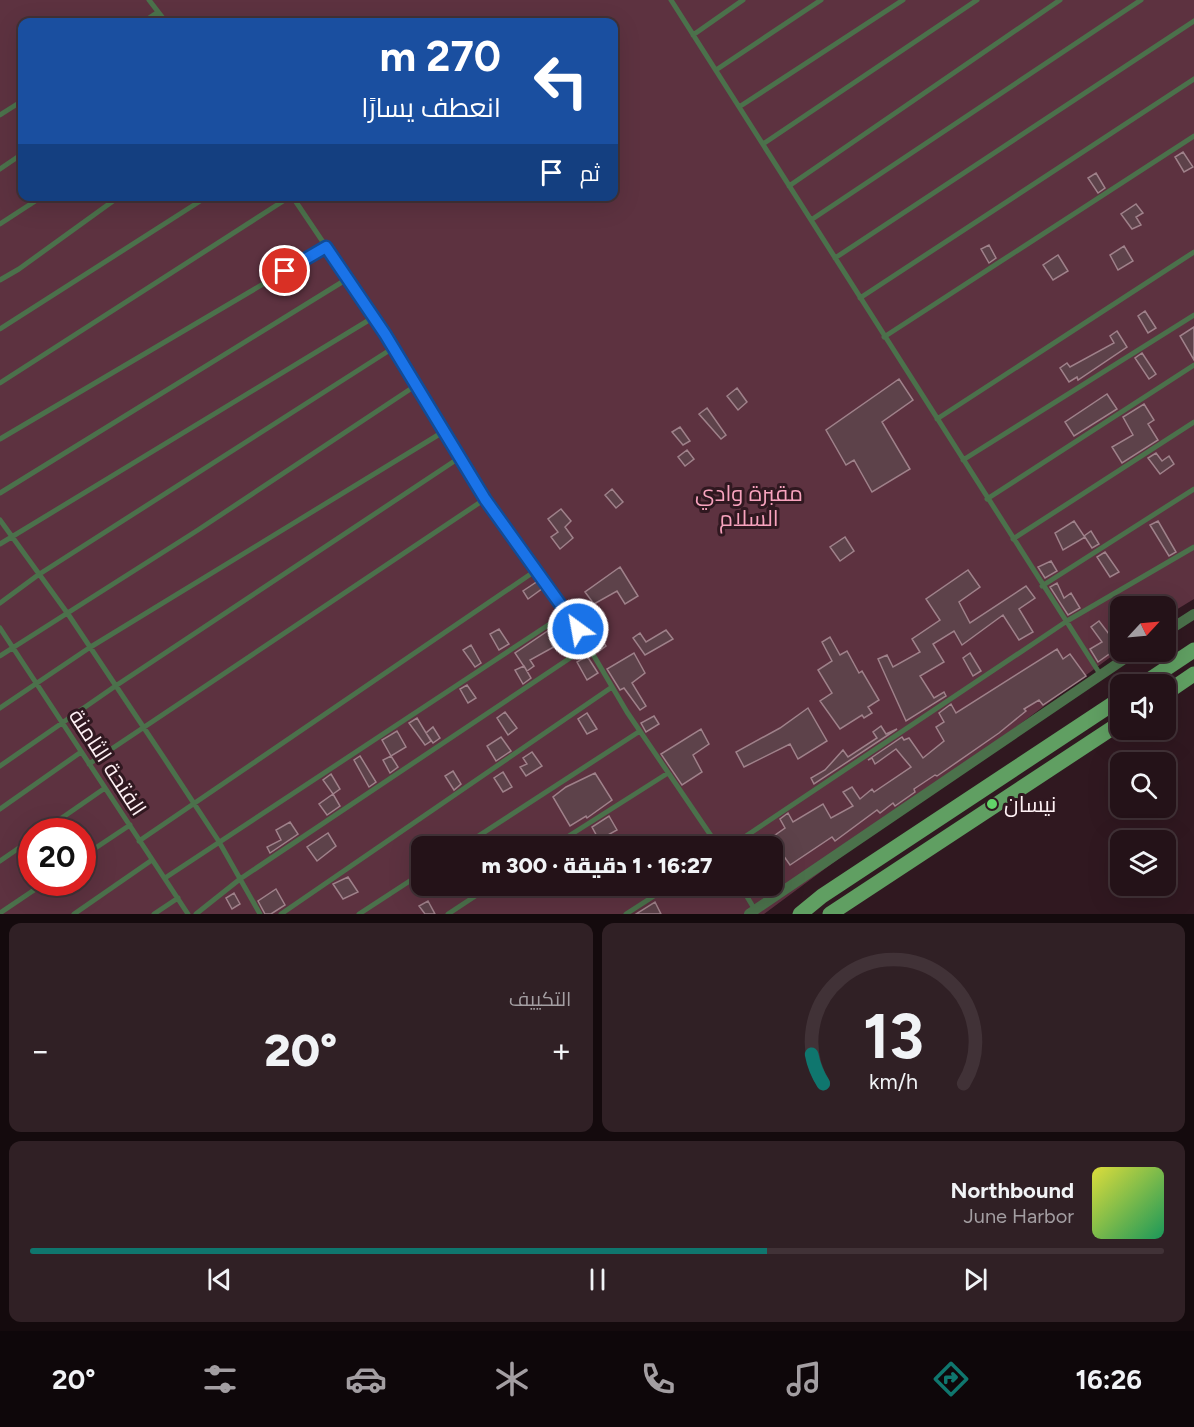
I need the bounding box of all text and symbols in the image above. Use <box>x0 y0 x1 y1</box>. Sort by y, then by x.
text: 270 m <box>379 31 501 82</box>
icon: left <box>522 42 600 120</box>
text: انعطف يسارًا <box>361 91 501 124</box>
icon: arrive <box>535 156 568 189</box>
text: ثم <box>580 160 600 187</box>
pin <box>259 245 310 296</box>
icon: arrive <box>268 254 301 287</box>
park label: مقبرة وادي السلام <box>695 480 803 534</box>
north arrow <box>1110 596 1176 662</box>
map controls <box>1110 596 1176 896</box>
position arrow <box>546 597 610 661</box>
button: sound <box>1110 674 1176 740</box>
street label: الفتحة الثامنة <box>63 704 152 821</box>
button: search <box>1110 752 1176 818</box>
place label: نيسان <box>1004 791 1056 818</box>
marker: نيسان <box>985 797 999 811</box>
speed limit sign: 20 <box>18 818 96 896</box>
button: layers <box>1110 830 1176 896</box>
text: 16:27 · 1 دقيقة · 300 m <box>482 852 712 879</box>
text: التكييف <box>509 987 572 1011</box>
text: 13 <box>863 999 924 1074</box>
text: 20° <box>264 1023 337 1077</box>
text: − <box>30 1031 51 1070</box>
text: + <box>551 1031 571 1070</box>
text: km/h <box>869 1070 918 1095</box>
text: Northbound <box>951 1177 1074 1204</box>
text: June Harbor <box>963 1204 1074 1228</box>
icon: previous <box>203 1263 236 1296</box>
icon: pause <box>581 1263 614 1296</box>
icon: next <box>959 1263 992 1296</box>
icon: filters <box>199 1358 241 1400</box>
icon: car <box>345 1358 387 1400</box>
icon: climate <box>491 1358 533 1400</box>
icon: phone <box>637 1358 679 1400</box>
icon: music <box>783 1358 825 1400</box>
icon: directions <box>930 1358 972 1400</box>
text: 20° <box>52 1363 95 1396</box>
text: 16:26 <box>1076 1363 1142 1396</box>

